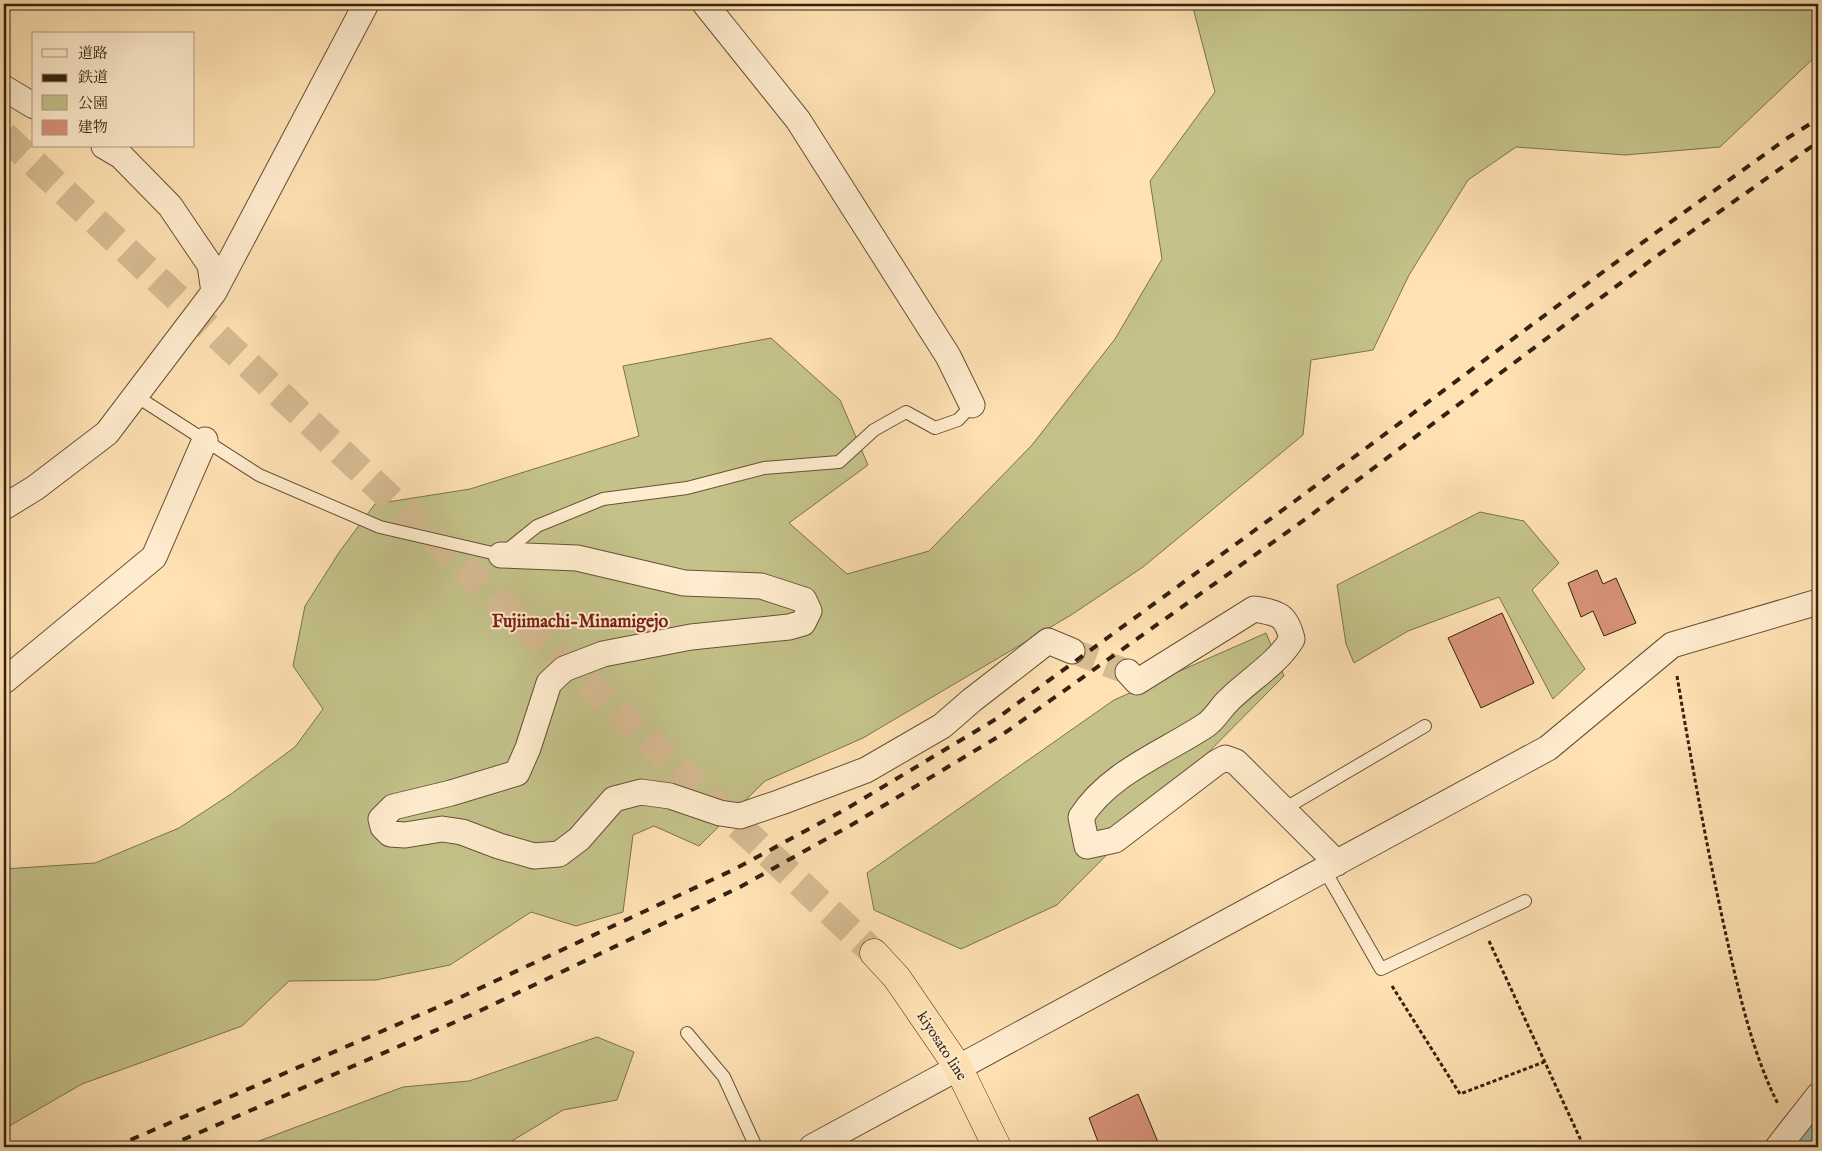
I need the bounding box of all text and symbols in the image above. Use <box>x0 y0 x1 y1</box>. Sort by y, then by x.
legend <box>32 32 195 148</box>
text: 道路 <box>78 44 108 63</box>
text: 鉄道 <box>78 68 108 87</box>
text: 公園 <box>78 94 108 113</box>
text: 建物 <box>78 118 108 137</box>
district label: Fujiimachi-Minamigejo <box>492 611 669 634</box>
street label: kiyosato line <box>913 1008 971 1084</box>

